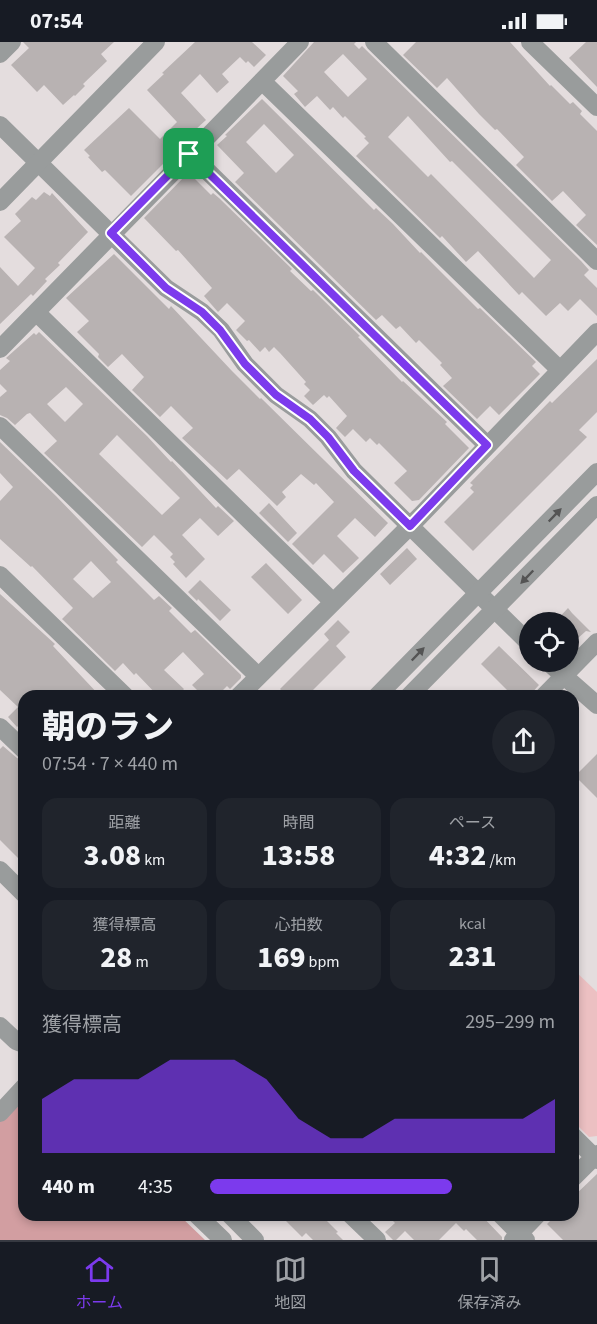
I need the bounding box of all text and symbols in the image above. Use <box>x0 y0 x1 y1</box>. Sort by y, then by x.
text: 07:54 <box>30 5 83 37</box>
pin <box>163 128 214 179</box>
icon: arrive <box>172 137 205 170</box>
one-way arrow <box>547 509 561 523</box>
one-way arrow <box>520 569 534 583</box>
map controls <box>519 612 579 672</box>
button: locate <box>519 612 579 672</box>
one-way arrow <box>411 647 425 662</box>
text: 朝のラン <box>42 704 174 751</box>
button: share <box>492 710 555 773</box>
text: 07:54 · 7 × 440 m <box>42 750 178 778</box>
text: 距離 <box>108 812 141 834</box>
text: 時間 <box>282 812 315 834</box>
text: ペース <box>449 812 496 834</box>
text: 3.08 <box>84 834 141 877</box>
text: 13:58 <box>262 834 335 877</box>
text: 4:32 <box>429 834 486 877</box>
text: km <box>141 849 165 871</box>
text: /km <box>486 849 516 871</box>
text: kcal <box>459 913 486 935</box>
text: 獲得標高 <box>92 914 157 936</box>
text: 心拍数 <box>274 914 323 936</box>
text: 231 <box>448 935 497 978</box>
text: 28 <box>100 936 132 979</box>
text: 169 <box>257 936 305 979</box>
text: m <box>132 951 149 973</box>
text: bpm <box>305 951 340 973</box>
text: 295–299 m <box>465 1008 555 1036</box>
text: 獲得標高 <box>42 1011 122 1039</box>
text: 440 m <box>42 1173 95 1201</box>
text: 4:35 <box>138 1173 173 1201</box>
tab: ホーム <box>75 1253 123 1314</box>
tab: 地図 <box>274 1253 307 1314</box>
tab: 保存済み <box>458 1253 522 1314</box>

